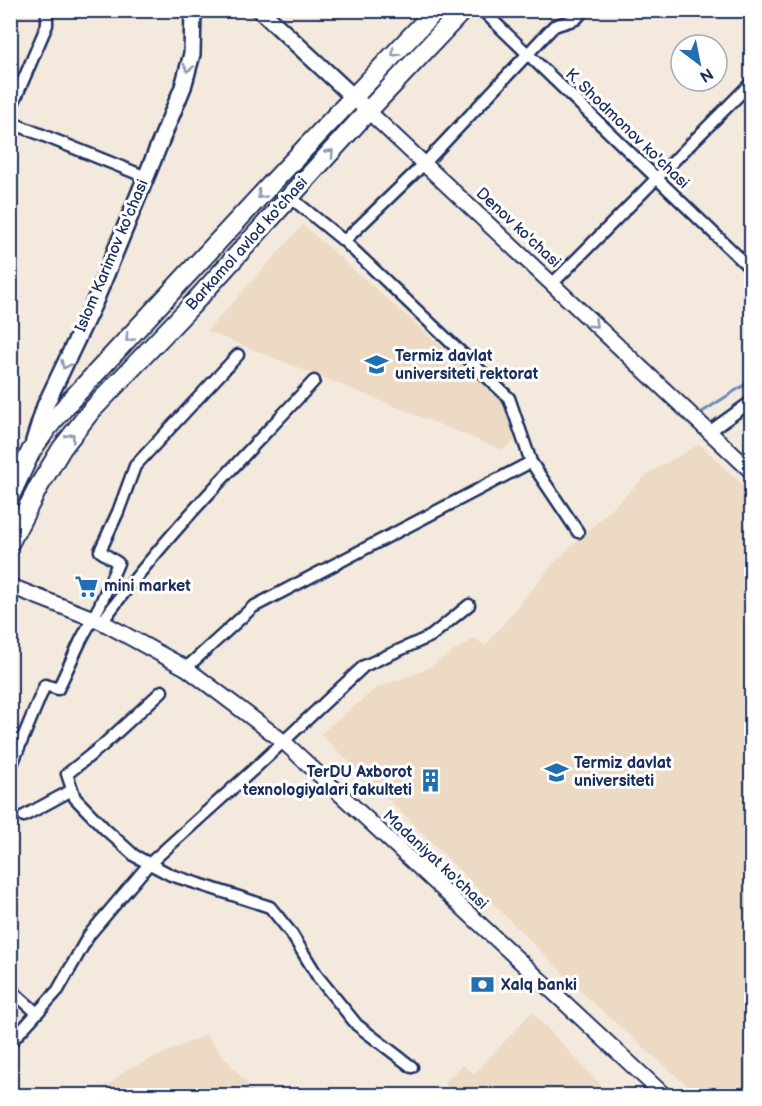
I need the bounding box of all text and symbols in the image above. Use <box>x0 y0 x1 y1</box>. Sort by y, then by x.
north arrow <box>669 33 729 93</box>
one-way arrow <box>392 46 403 57</box>
one-way arrow <box>182 63 195 73</box>
text: N <box>696 63 716 86</box>
street label: K. Shodmonov ko'chasi <box>561 65 693 193</box>
one-way arrow <box>323 149 334 160</box>
street label: Barkamol avlod ko'chasi <box>182 173 312 315</box>
street label: Islom Karimov ko'chasi <box>71 177 153 335</box>
street label: Denov ko'chasi <box>472 184 564 272</box>
one-way arrow <box>258 187 269 198</box>
one-way arrow <box>588 317 598 328</box>
one-way arrow <box>125 331 136 341</box>
place label: Termiz davlat universiteti rektorat <box>395 347 539 384</box>
school or university icon: Termiz davlat universiteti rektorat <box>364 352 390 378</box>
one-way arrow <box>60 358 72 369</box>
one-way arrow <box>63 432 74 443</box>
supermarket icon: mini market <box>73 573 99 599</box>
place label: mini market <box>104 577 191 596</box>
place label: Termiz davlat universiteti <box>574 754 672 791</box>
school or university icon: Termiz davlat universiteti <box>543 759 569 785</box>
place label: TerDU Axborot texnologiyalari fakulteti <box>242 763 413 800</box>
building icon: TerDU Axborot texnologiyalari fakulteti <box>417 768 443 794</box>
street label: Madaniyat ko'chasi <box>378 806 492 914</box>
bank icon: Xalq banki <box>470 972 496 998</box>
place label: Xalq banki <box>501 976 577 995</box>

